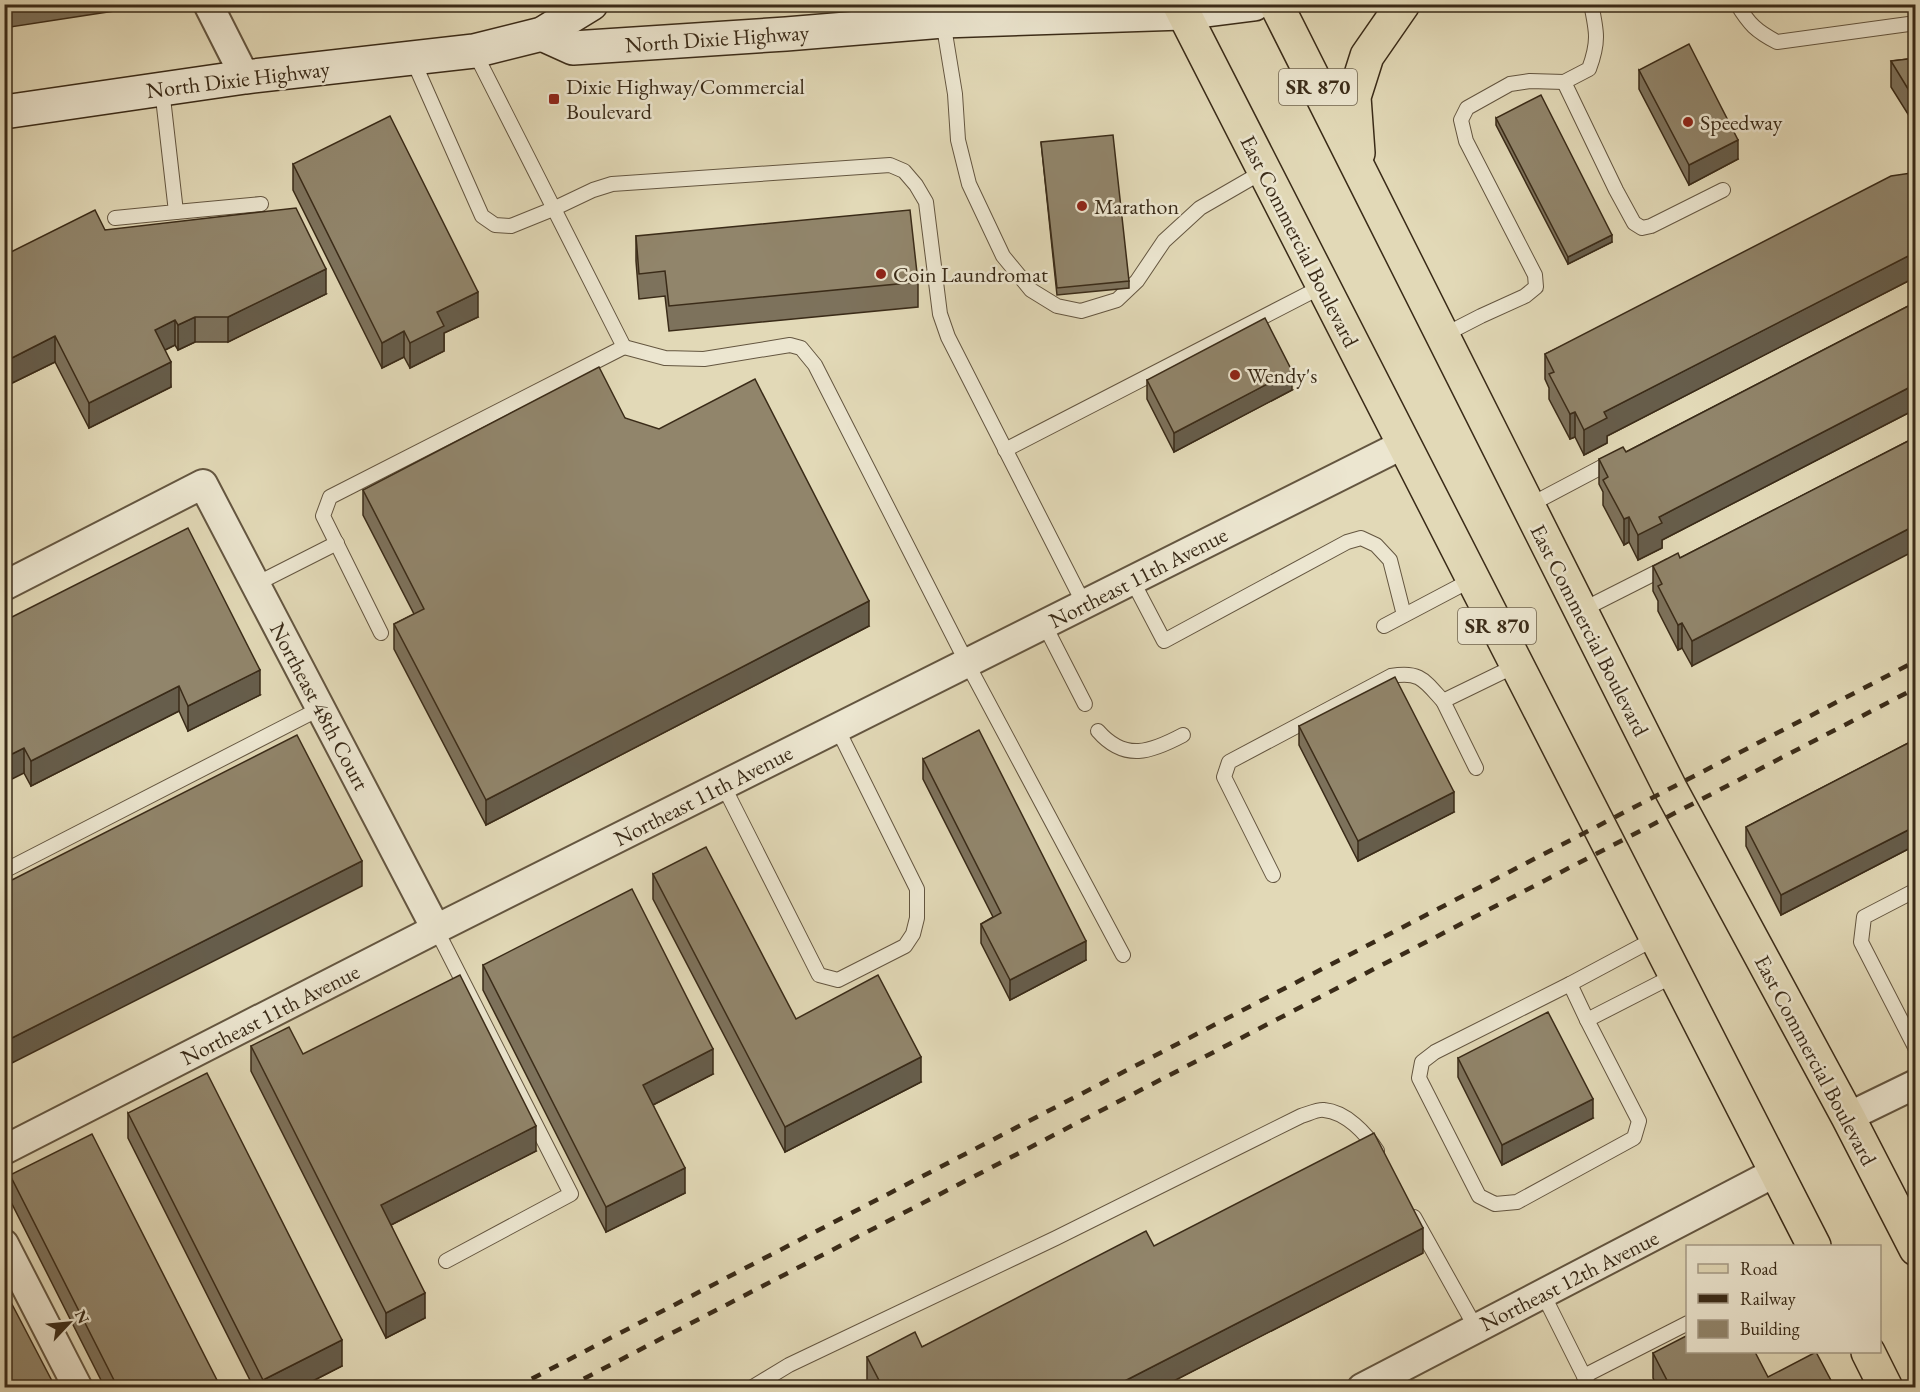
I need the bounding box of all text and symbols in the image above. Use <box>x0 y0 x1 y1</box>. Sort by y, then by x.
street label: North Dixie Highway <box>624 18 810 59</box>
street label: North Dixie Highway <box>145 54 332 105</box>
road number: SR 870 <box>1279 69 1357 105</box>
place label: Dixie Highway/Commercial Boulevard <box>566 72 805 126</box>
marker: Dixie Highway/Commercial Boulevard <box>547 92 561 106</box>
place label: Speedway <box>1700 108 1783 137</box>
marker: Speedway <box>1681 115 1695 129</box>
street label: East Commercial Boulevard <box>1233 130 1366 353</box>
place label: Marathon <box>1094 192 1179 221</box>
marker: Marathon <box>1075 199 1089 213</box>
place label: Coin Laundromat <box>893 260 1048 289</box>
marker: Coin Laundromat <box>874 267 888 281</box>
place label: Wendy's <box>1247 361 1317 390</box>
marker: Wendy's <box>1228 368 1242 382</box>
street label: East Commercial Boulevard <box>1523 519 1656 742</box>
street label: Northeast 11th Avenue <box>1044 520 1233 635</box>
road number: SR 870 <box>1458 608 1536 644</box>
street label: Northeast 48th Court <box>263 617 376 795</box>
street label: Northeast 11th Avenue <box>609 738 798 853</box>
street label: East Commercial Boulevard <box>1748 950 1884 1171</box>
street label: Northeast 11th Avenue <box>176 957 365 1072</box>
street label: Northeast 12th Avenue <box>1475 1223 1664 1338</box>
legend <box>1686 1245 1881 1353</box>
text: Road <box>1740 1257 1779 1280</box>
text: Railway <box>1740 1287 1796 1310</box>
north arrow <box>39 1293 99 1353</box>
text: N <box>70 1306 94 1327</box>
text: Building <box>1740 1317 1800 1340</box>

